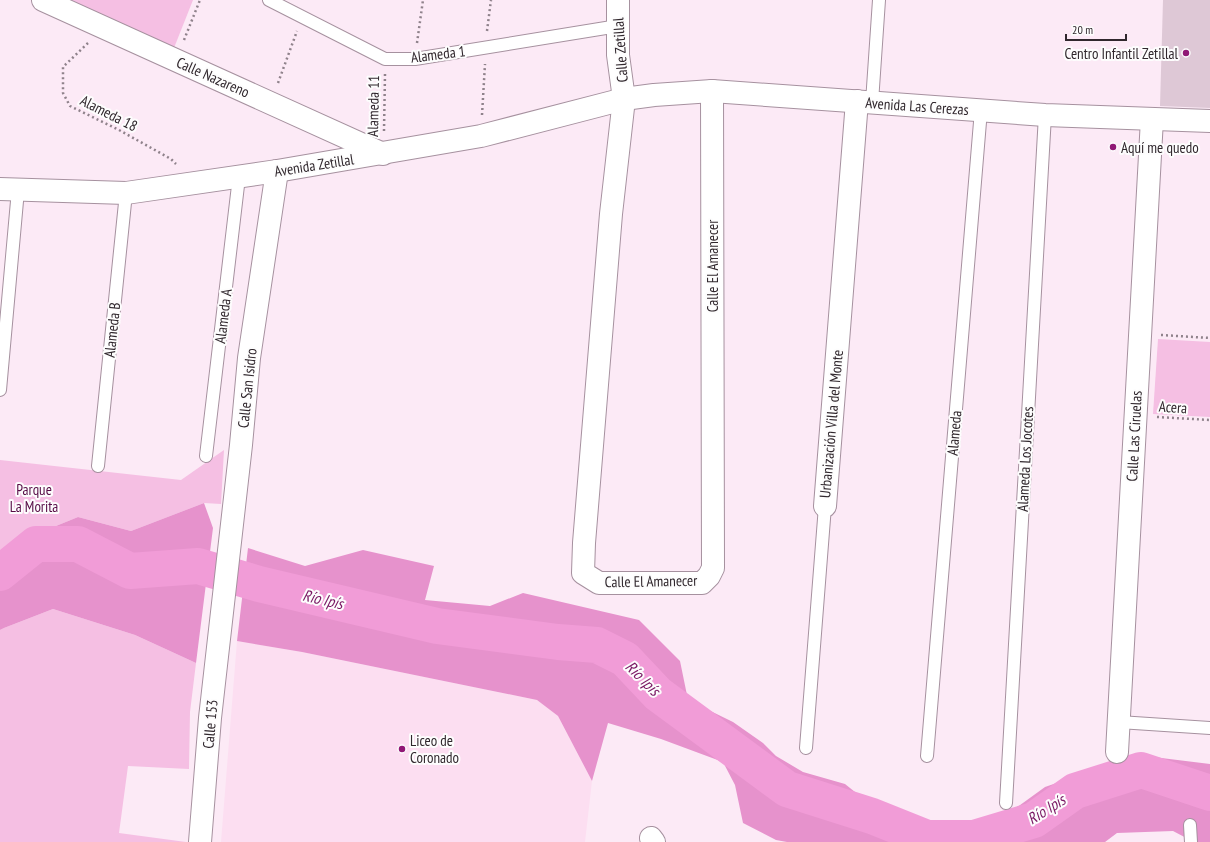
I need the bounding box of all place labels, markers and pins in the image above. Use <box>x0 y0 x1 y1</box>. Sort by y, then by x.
place label: Centro Infantil Zetillal <box>1064 44 1178 63</box>
marker: Centro Infantil Zetillal <box>1181 48 1191 58</box>
place label: Aquí me quedo <box>1121 138 1199 157</box>
marker: Aquí me quedo <box>1108 142 1118 152</box>
place label: Liceo de Coronado <box>410 731 459 767</box>
marker: Liceo de Coronado <box>397 744 407 754</box>

